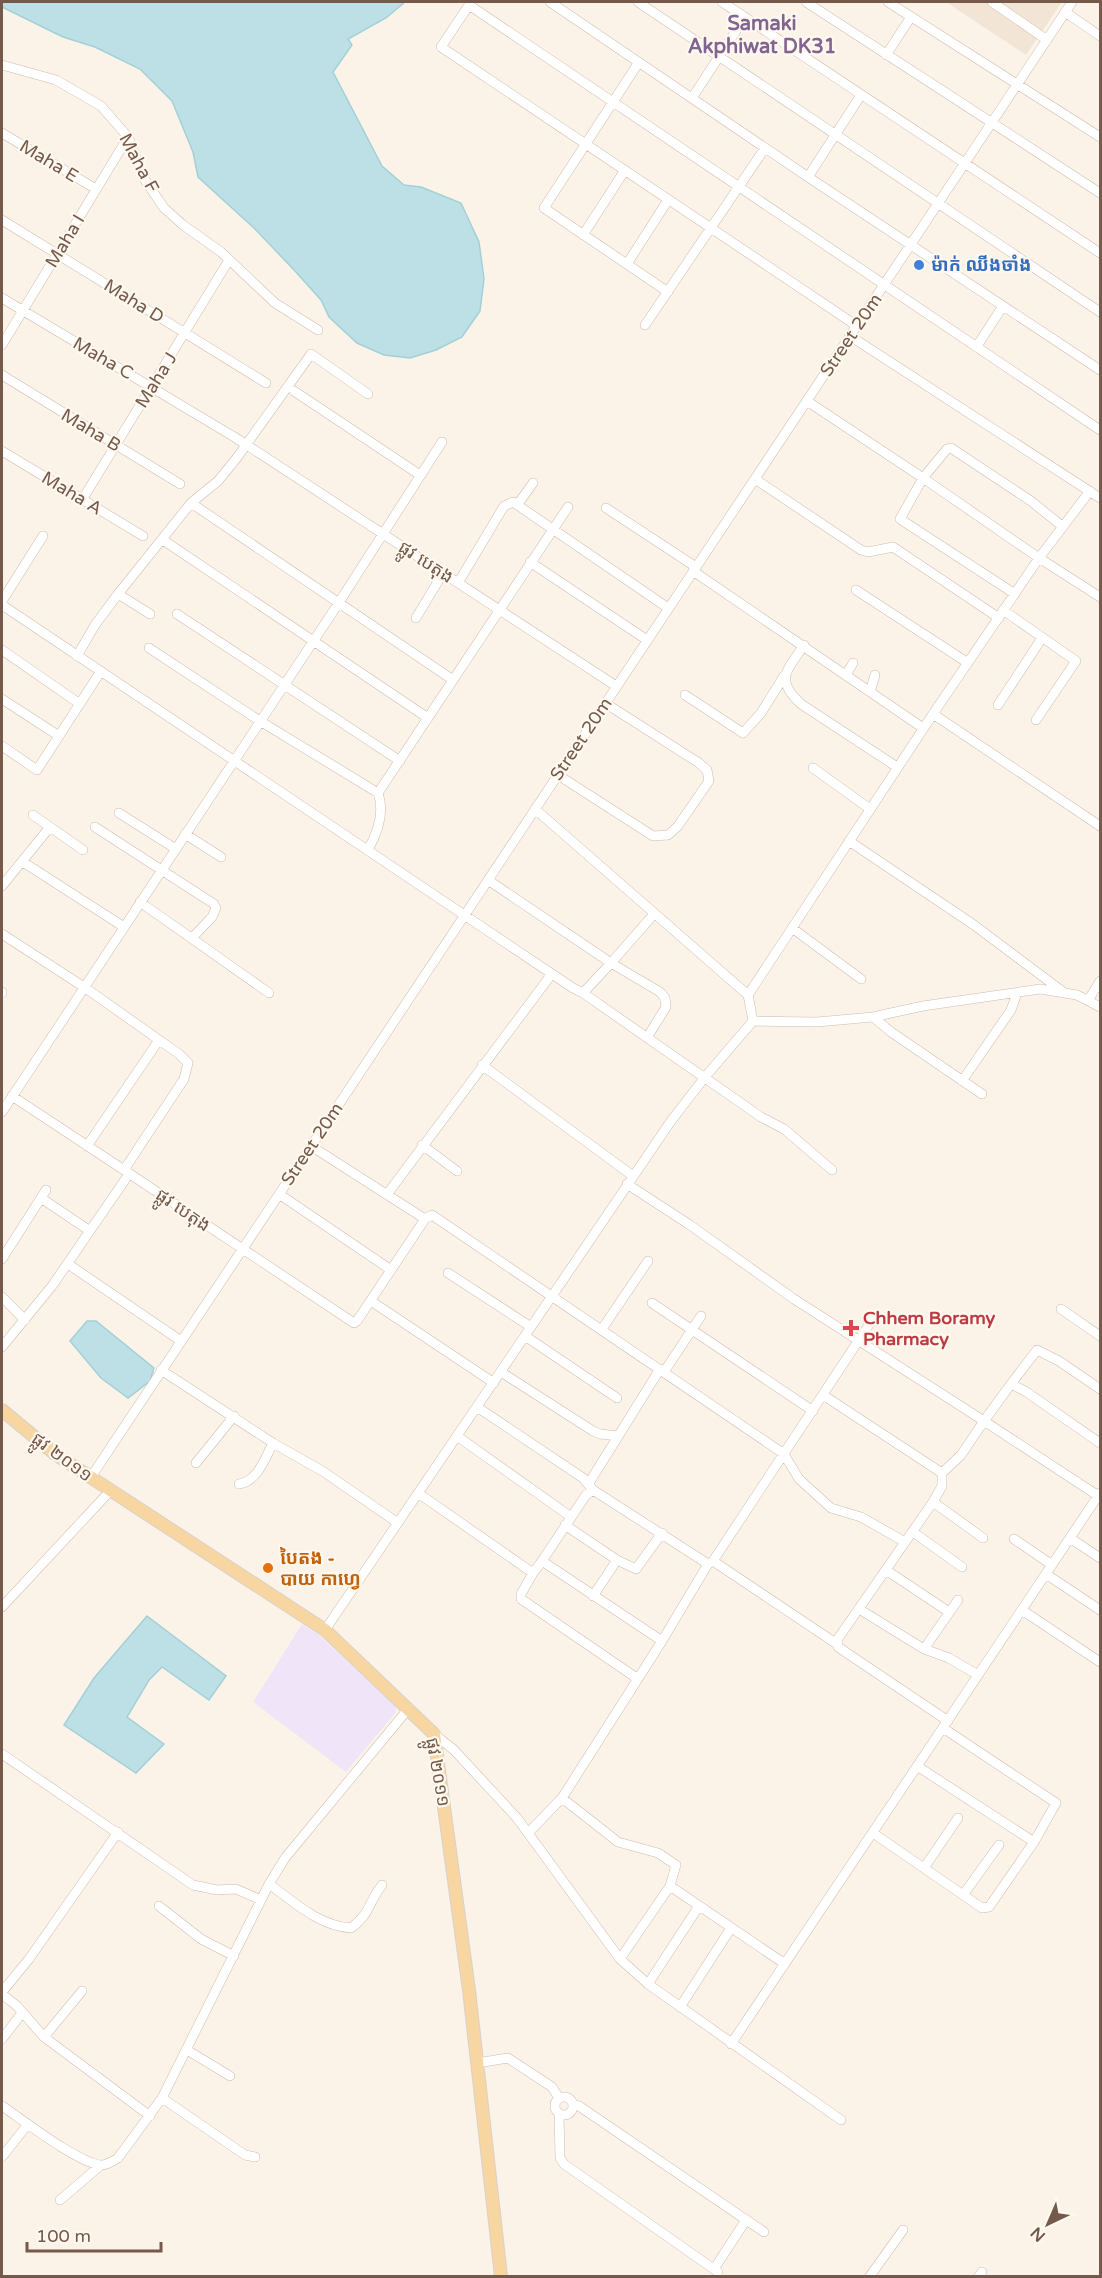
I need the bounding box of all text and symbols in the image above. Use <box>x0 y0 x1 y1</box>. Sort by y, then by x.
district label: Samaki Akphiwat DK31 <box>688 12 836 59</box>
street label: Maha F <box>114 129 164 197</box>
street label: Maha E <box>16 135 82 187</box>
street label: Maha I <box>41 210 89 272</box>
place label: ម៉ាក់ ឈីងចាំង <box>931 254 1031 276</box>
marker: ម៉ាក់ ឈីងចាំង <box>912 258 926 272</box>
street label: Maha D <box>100 274 168 328</box>
street label: Street 20m <box>815 289 887 381</box>
street label: Maha C <box>69 332 137 384</box>
street label: Maha J <box>130 348 182 412</box>
street label: Maha B <box>57 404 125 456</box>
street label: Maha A <box>38 466 106 520</box>
street label: ផ្លូវ បេតុង <box>391 536 458 592</box>
street label: Street 20m <box>545 693 617 785</box>
street label: Street 20m <box>276 1098 348 1190</box>
street label: ផ្លូវ បេតុង <box>148 1184 215 1241</box>
place label: Chhem Boramy Pharmacy <box>863 1307 996 1350</box>
marker: Chhem Boramy Pharmacy <box>844 1321 858 1335</box>
street label: ផ្លូវ ២០១១ <box>24 1428 97 1491</box>
place label: បៃតង - បាយ កាហ្វេ <box>280 1546 361 1590</box>
marker: បៃតង - បាយ កាហ្វេ <box>261 1561 275 1575</box>
street label: ផ្លូវ ២០១១ <box>416 1736 455 1809</box>
north arrow <box>1018 2194 1078 2254</box>
scale bar <box>27 2215 160 2253</box>
text: N <box>1027 2222 1050 2246</box>
text: 100 m <box>36 2225 91 2247</box>

